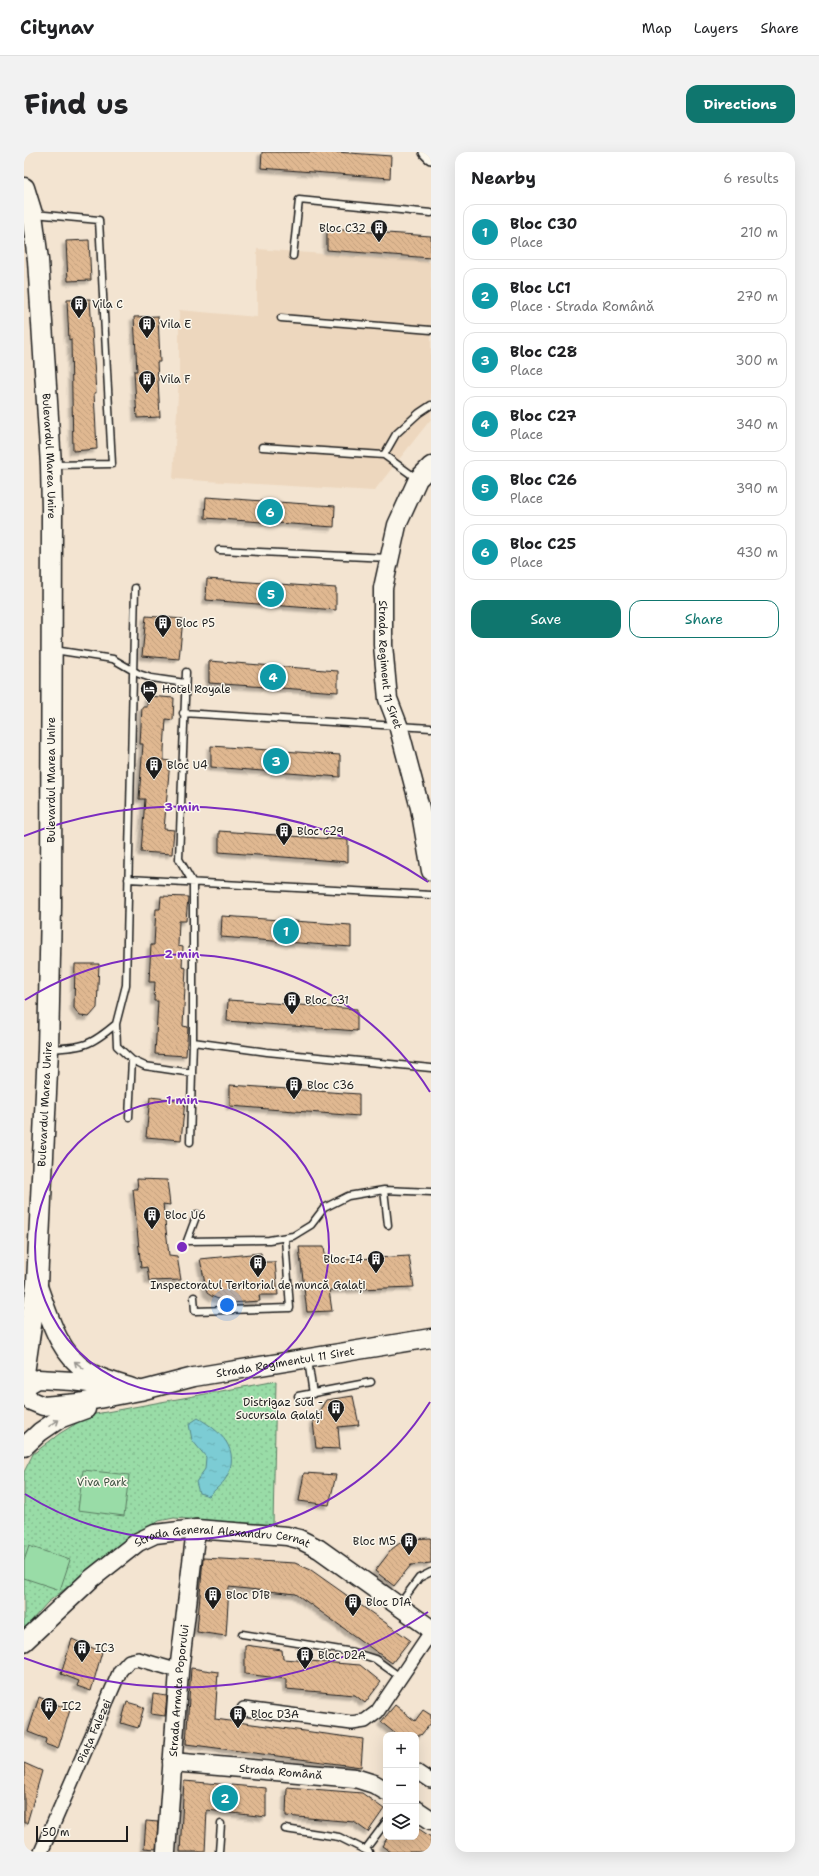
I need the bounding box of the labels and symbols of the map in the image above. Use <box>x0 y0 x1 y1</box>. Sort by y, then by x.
building icon: Bloc C32 <box>369 218 389 243</box>
place label: Bloc C32 <box>319 221 366 236</box>
building icon: Vila C <box>69 294 89 319</box>
place label: Vila C <box>92 297 123 312</box>
building icon: Vila E <box>137 314 157 339</box>
place label: Vila E <box>160 317 191 332</box>
building icon: Vila F <box>137 369 157 394</box>
place label: Vila F <box>160 372 191 387</box>
street label: Bulevardul Marea Unire <box>39 393 60 519</box>
pin: 6 <box>257 497 283 527</box>
pin: 5 <box>258 579 284 609</box>
street label: Strada Regiment 11 Siret <box>376 600 406 731</box>
building icon: Bloc P5 <box>153 613 173 638</box>
place label: Bloc P5 <box>176 616 215 631</box>
pin: 4 <box>260 662 286 692</box>
hotel icon: Hotel Royale <box>139 679 159 704</box>
place label: Hotel Royale <box>162 682 231 697</box>
street label: Bulevardul Marea Unire <box>44 717 59 843</box>
pin: 3 <box>263 746 289 776</box>
building icon: Bloc U4 <box>144 755 164 780</box>
place label: Bloc U4 <box>167 758 208 773</box>
text: 3 min <box>165 799 200 815</box>
building icon: Bloc C29 <box>274 821 294 846</box>
place label: Bloc C29 <box>297 824 344 839</box>
pin: 1 <box>273 916 299 946</box>
text: 2 min <box>165 946 200 962</box>
building icon: Bloc C31 <box>282 990 302 1015</box>
place label: Bloc C31 <box>305 993 349 1008</box>
street label: Bulevardul Marea Unire <box>34 1041 56 1167</box>
building icon: Bloc C36 <box>284 1075 304 1100</box>
place label: Bloc C36 <box>307 1078 354 1093</box>
text: 1 min <box>166 1092 198 1108</box>
building icon: Bloc U6 <box>142 1205 162 1230</box>
place label: Bloc U6 <box>165 1208 206 1223</box>
centre of rings <box>175 1240 189 1254</box>
building icon: Bloc I4 <box>366 1249 386 1274</box>
place label: Bloc I4 <box>323 1252 363 1267</box>
building icon: Inspectoratul Teritorial de muncă Galați <box>248 1253 268 1278</box>
place label: Inspectoratul Teritorial de muncă Galați <box>150 1278 366 1293</box>
your location <box>217 1295 237 1315</box>
street label: Strada Regimentul 11 Siret <box>215 1343 356 1381</box>
one-way arrow <box>73 1361 84 1369</box>
place label: Distrigaz Sud - Sucursala Galați <box>236 1395 323 1423</box>
building icon: Distrigaz Sud - Sucursala Galați <box>326 1398 346 1423</box>
one-way arrow <box>49 1418 60 1427</box>
park label: Viva Park <box>77 1475 127 1490</box>
text: Strada General Alexandru Cernat <box>131 1521 313 1551</box>
building icon: Bloc M5 <box>399 1531 419 1556</box>
place label: Bloc M5 <box>353 1534 396 1549</box>
street label: Strada General Alexandru Cernat <box>134 1540 312 1554</box>
building icon: Bloc D1B <box>203 1585 223 1610</box>
place label: Bloc D1B <box>226 1588 270 1603</box>
building icon: Bloc D1A <box>343 1592 363 1617</box>
place label: Bloc D1A <box>366 1595 411 1610</box>
street label: Strada Armata Poporului <box>165 1623 192 1757</box>
building icon: IC3 <box>72 1638 92 1663</box>
place label: IC3 <box>95 1641 115 1656</box>
building icon: Bloc D2A <box>295 1645 315 1670</box>
place label: Bloc D2A <box>318 1648 366 1663</box>
building icon: IC2 <box>39 1696 59 1721</box>
street label: Piața Falezei <box>73 1697 114 1765</box>
place label: IC2 <box>62 1699 82 1714</box>
building icon: Bloc D3A <box>228 1704 248 1729</box>
place label: Bloc D3A <box>251 1707 299 1722</box>
street label: Strada Română <box>238 1760 323 1783</box>
pin: 2 <box>212 1783 238 1813</box>
scale bar <box>36 1824 128 1843</box>

